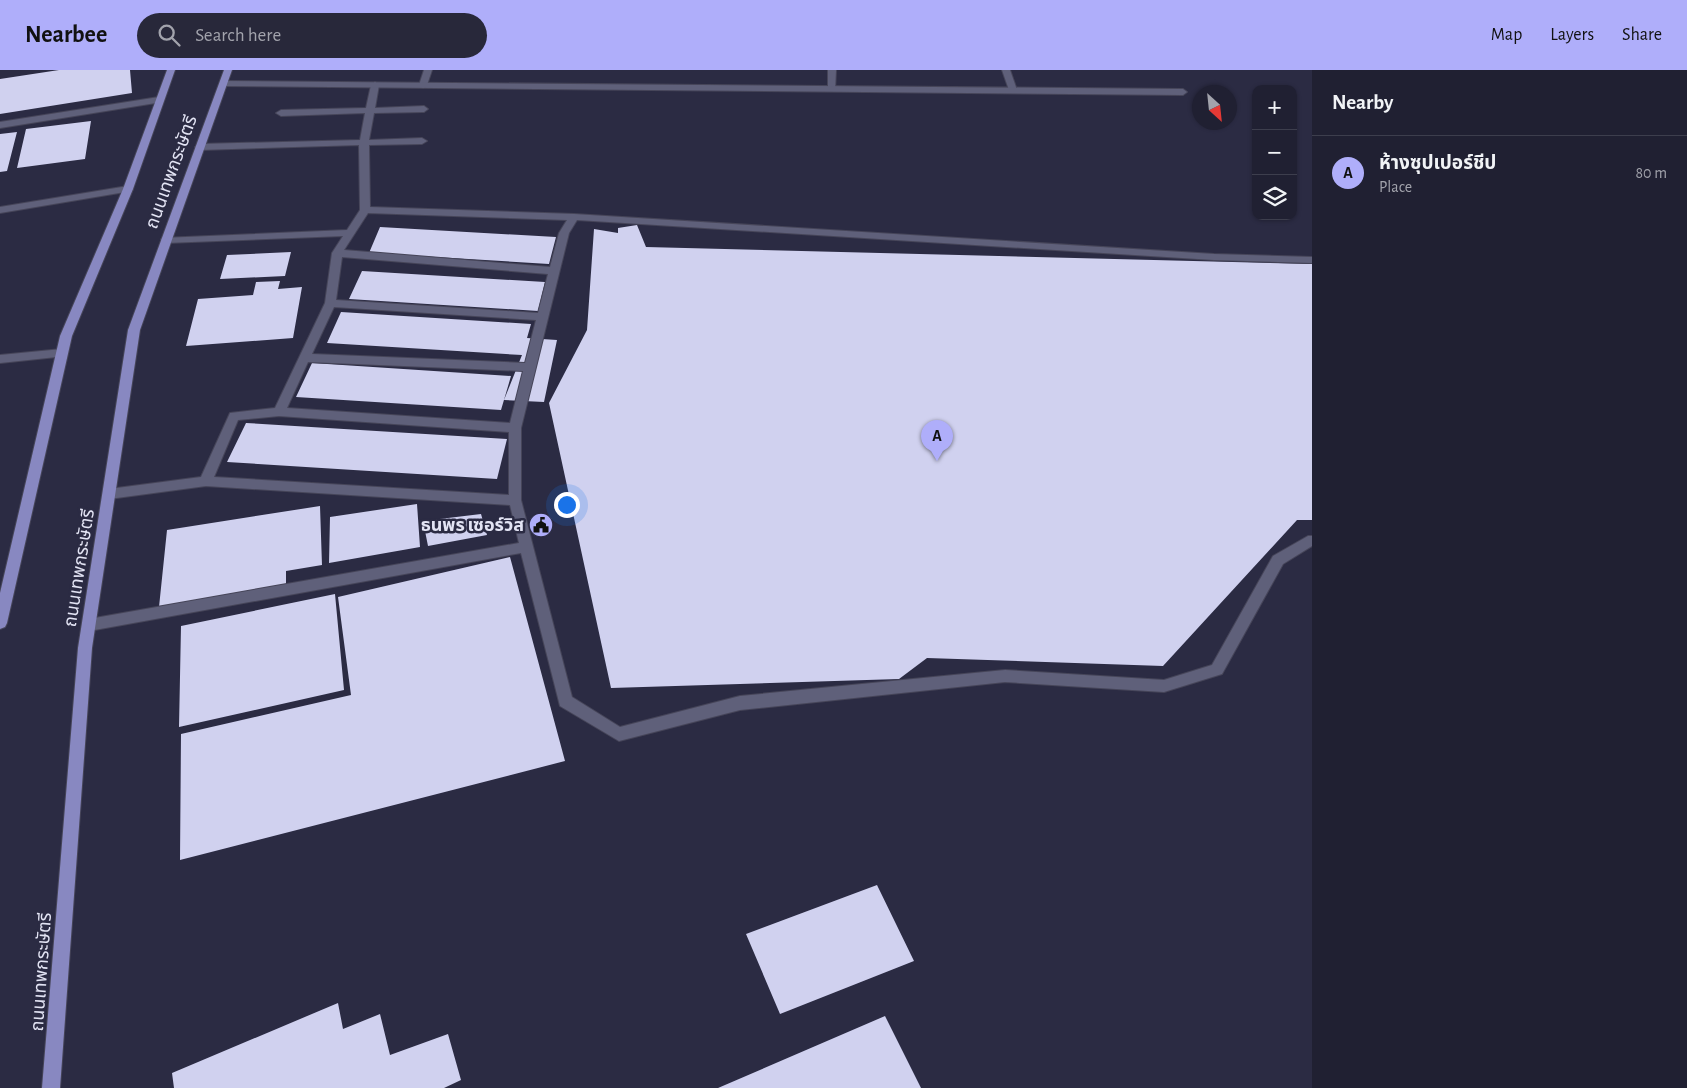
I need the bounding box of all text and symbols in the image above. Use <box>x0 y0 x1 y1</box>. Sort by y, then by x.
search box <box>137 13 487 58</box>
icon: search <box>155 21 183 49</box>
text: Nearbee <box>25 23 107 47</box>
text: Search here <box>195 26 281 45</box>
text: Map <box>1491 26 1522 44</box>
text: Layers <box>1550 26 1594 44</box>
text: Share <box>1622 26 1662 44</box>
north arrow <box>1192 85 1237 130</box>
map controls <box>1252 85 1297 220</box>
button: + <box>1252 85 1297 130</box>
text: Nearby <box>1332 92 1393 113</box>
street label: ถนนเทพกระษัตรี <box>142 113 201 231</box>
button: − <box>1252 130 1297 175</box>
text: ห้างซุปเปอร์ชีป <box>1379 154 1496 173</box>
text: A <box>1343 165 1353 181</box>
text: 80 m <box>1636 165 1667 181</box>
button: layers <box>1252 175 1297 220</box>
text: Place <box>1379 179 1412 195</box>
pin: A <box>921 420 953 461</box>
your location <box>554 492 580 518</box>
street label: ถนนเทพกระษัตรี <box>61 508 98 628</box>
public building icon: ธนพร เซอร์วิส <box>528 512 554 538</box>
place label: ธนพร เซอร์วิส <box>421 517 524 535</box>
street label: ถนนเทพกระษัตรี <box>28 912 55 1032</box>

